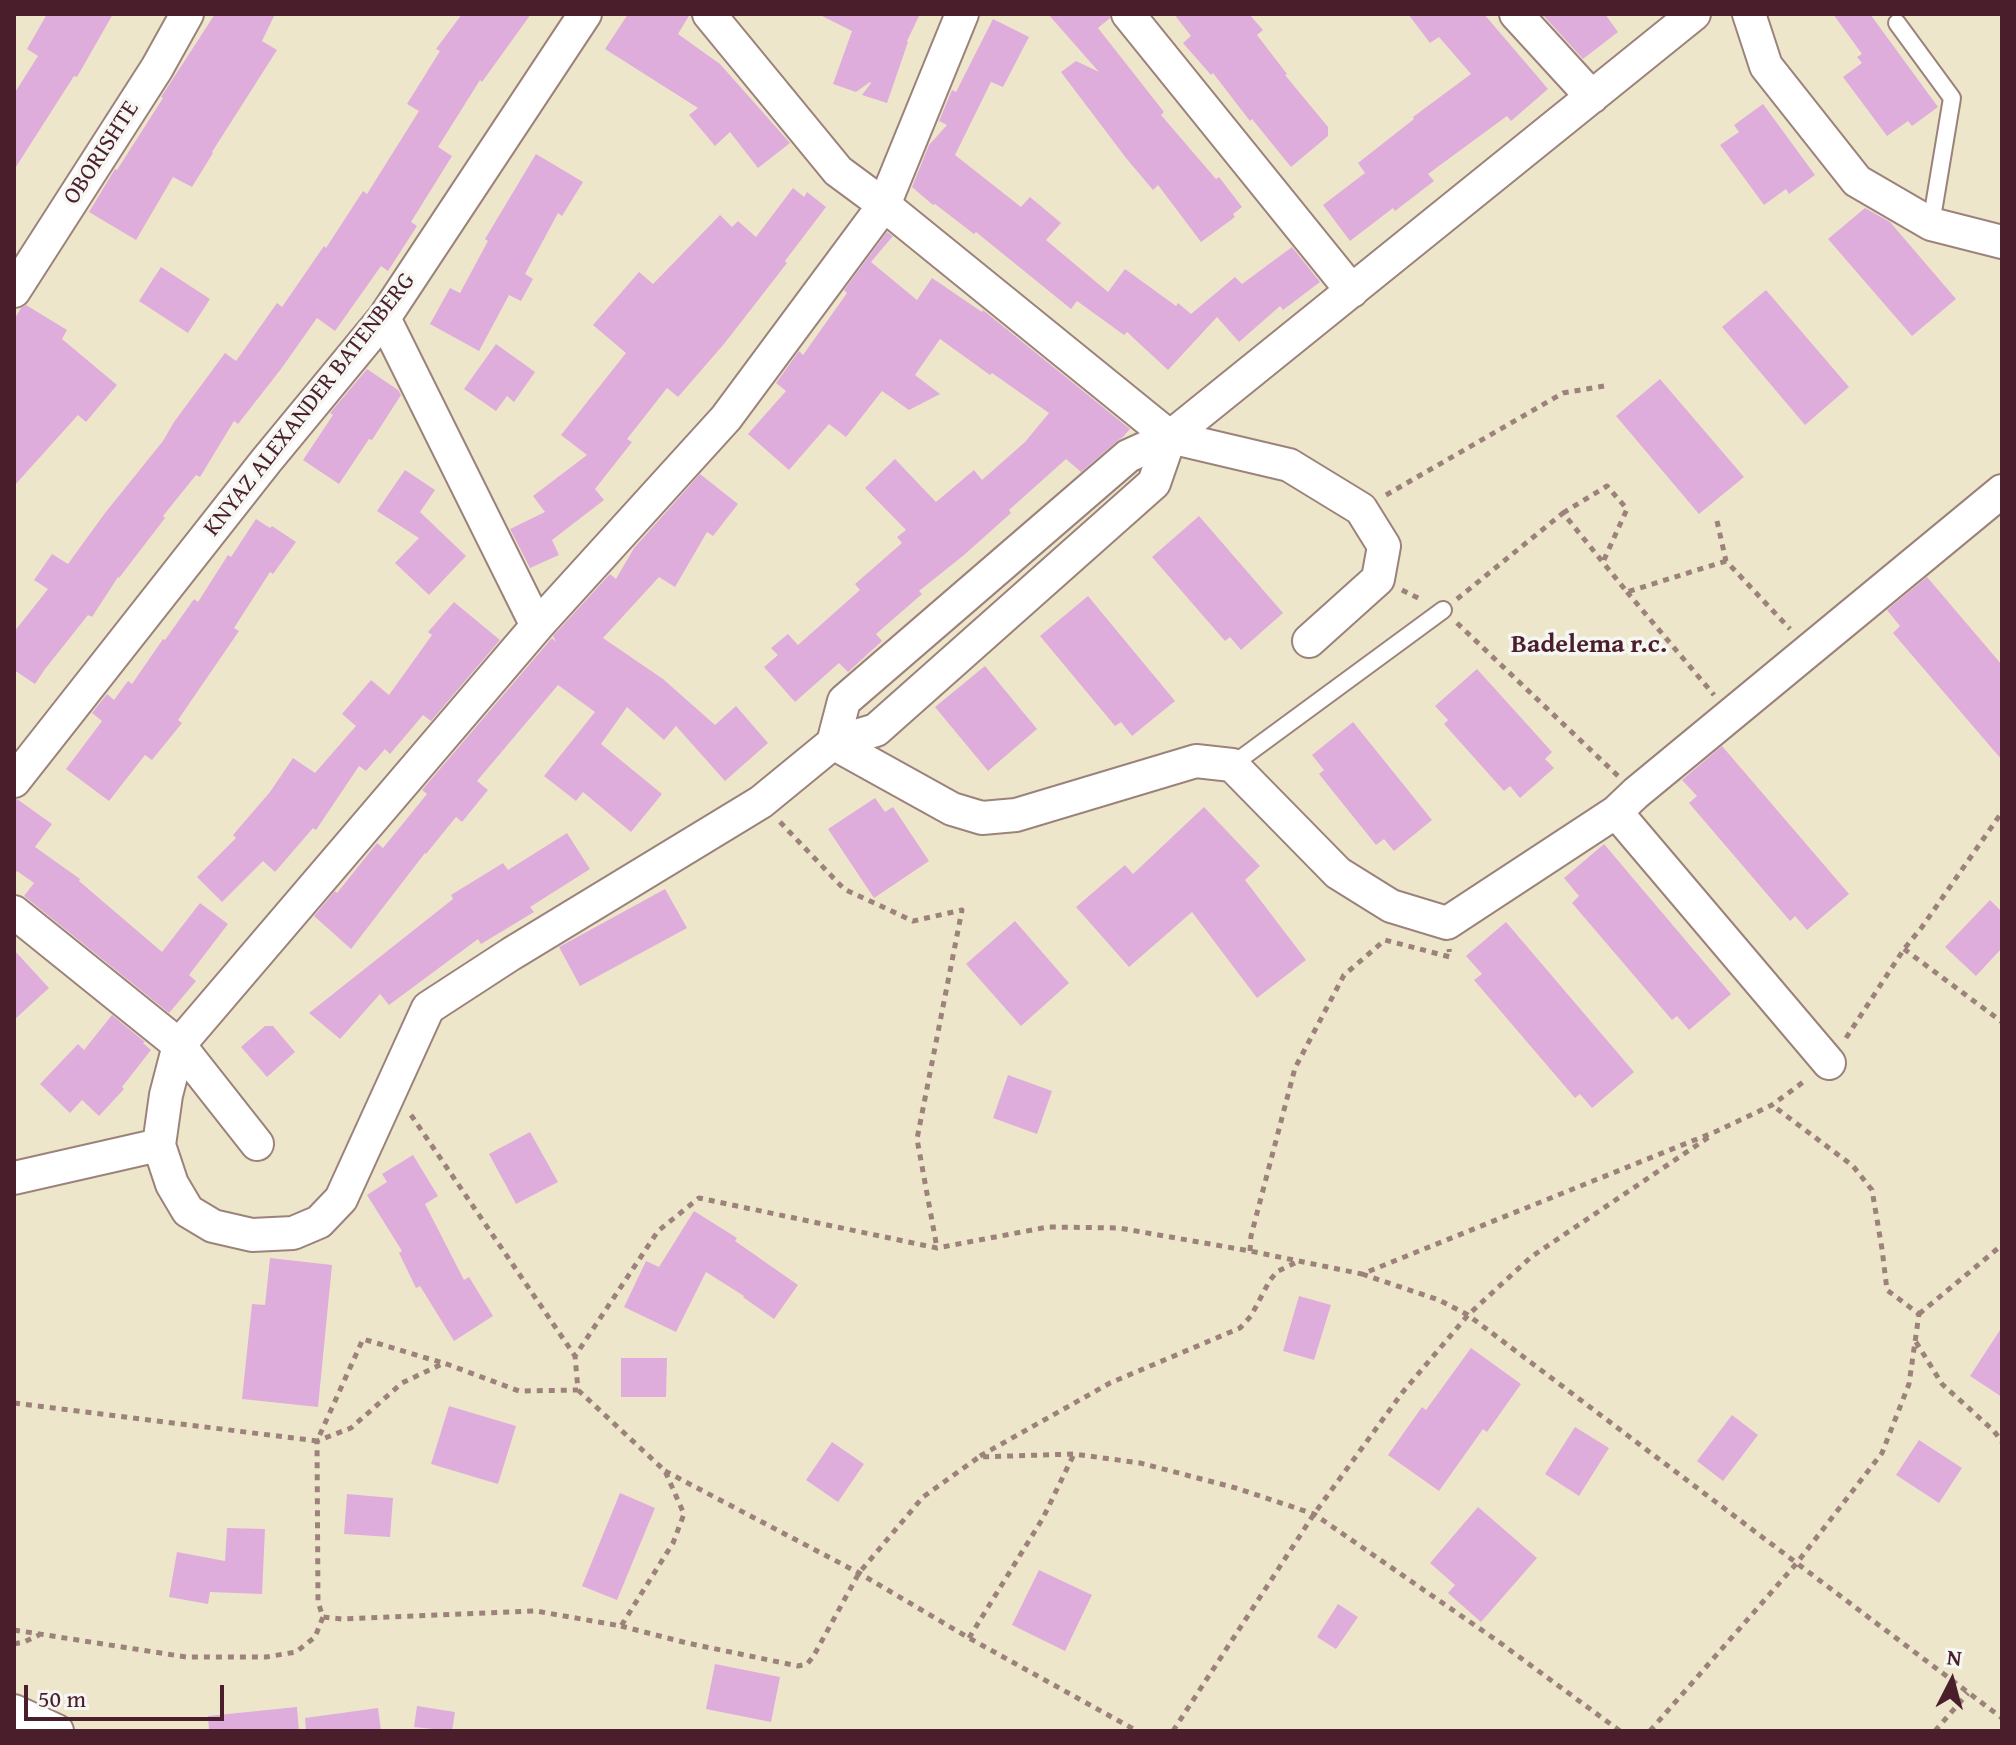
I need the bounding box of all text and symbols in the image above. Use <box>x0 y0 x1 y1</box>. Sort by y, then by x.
street label: OBORISHTE <box>58 96 146 210</box>
street label: KNYAZ ALEXANDER BATENBERG <box>198 268 422 542</box>
district label: Badelema r.c. <box>1511 629 1667 661</box>
text: N <box>1946 1640 1964 1674</box>
north arrow <box>1912 1641 1992 1721</box>
scale bar <box>28 1669 228 1719</box>
text: 50 m <box>38 1681 86 1716</box>

